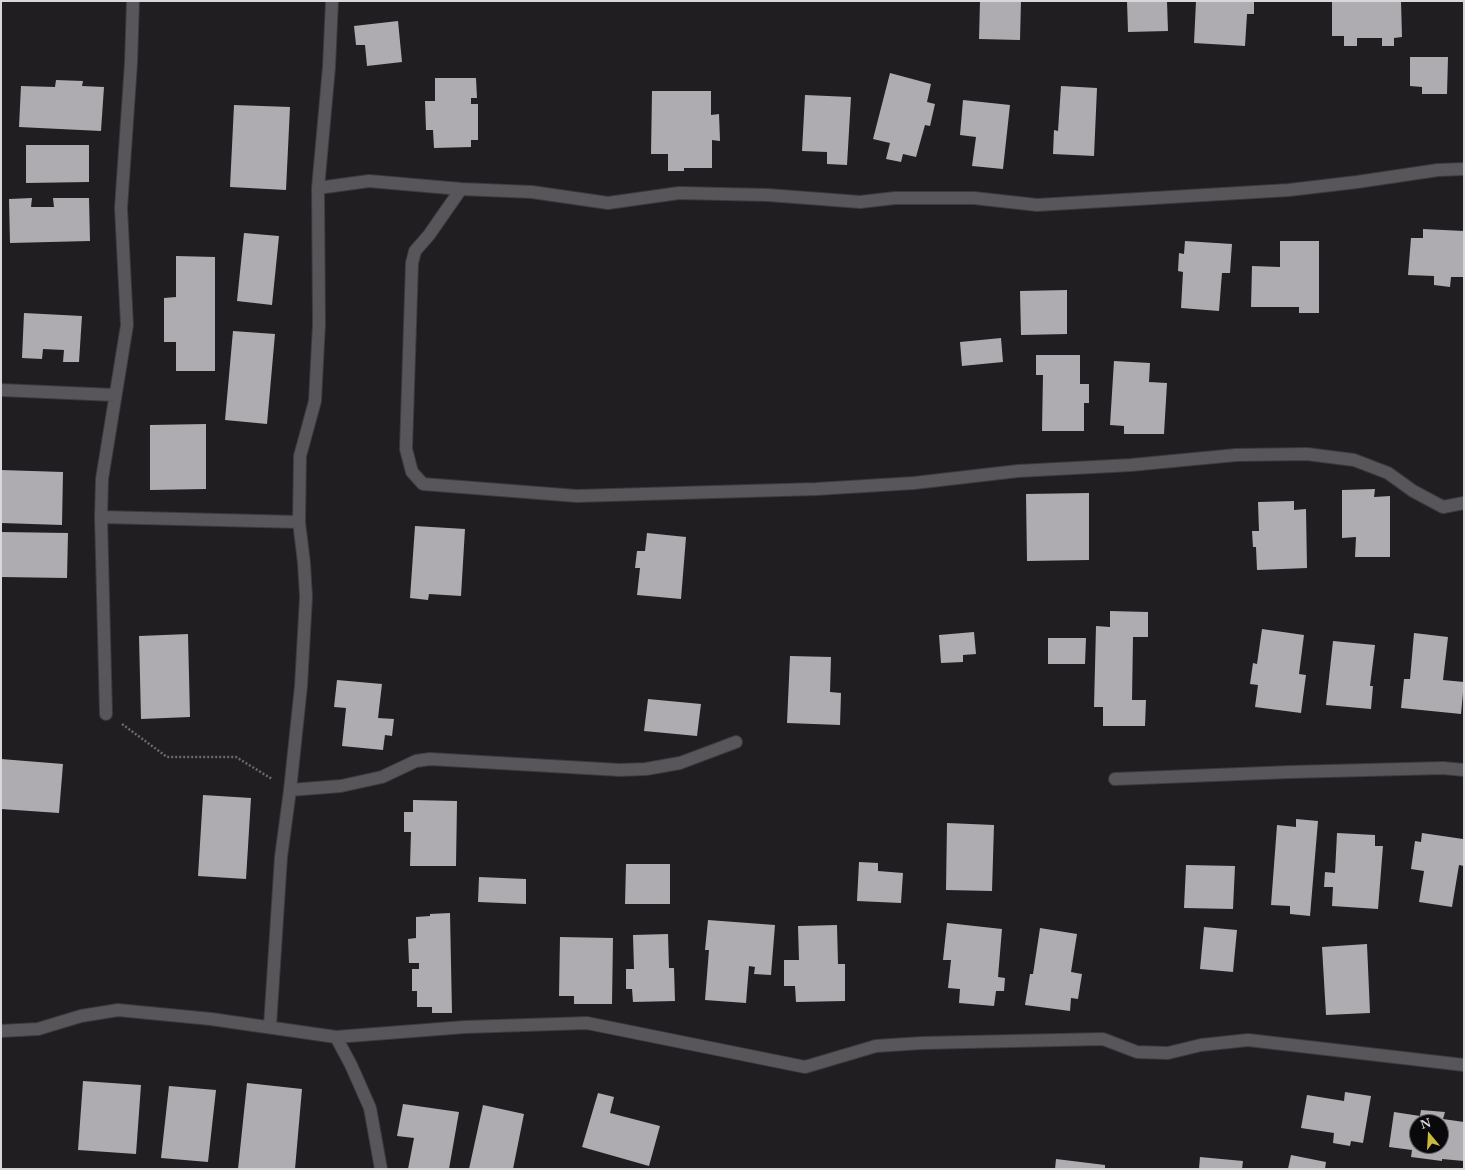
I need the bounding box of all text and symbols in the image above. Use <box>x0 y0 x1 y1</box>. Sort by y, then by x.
north arrow <box>1409 1114 1449 1154</box>
text: N <box>1419 1115 1433 1132</box>

